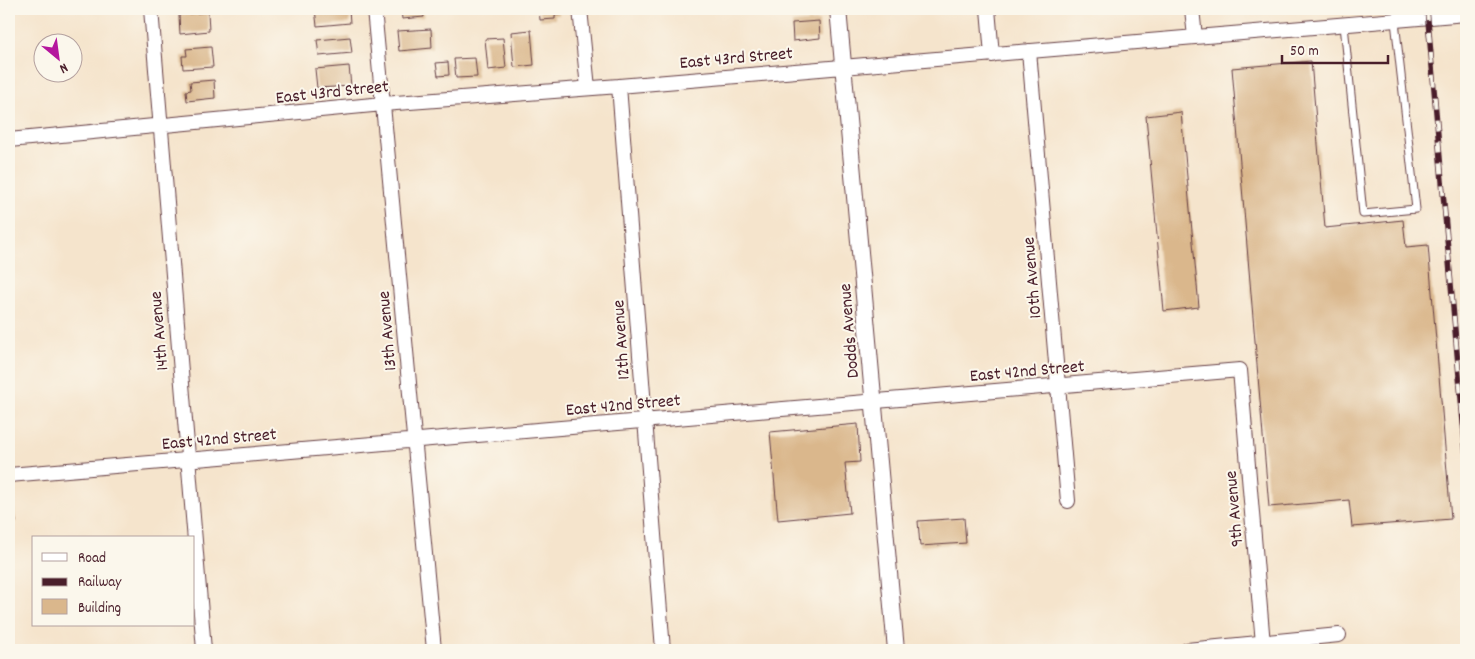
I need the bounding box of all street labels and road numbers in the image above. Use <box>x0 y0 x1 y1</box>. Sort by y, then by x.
street label: East 43rd Street <box>679 42 794 77</box>
street label: East 43rd Street <box>275 75 390 112</box>
street label: 10th Avenue <box>1017 236 1050 320</box>
street label: Dodds Avenue <box>834 282 867 379</box>
street label: 14th Avenue <box>145 290 176 372</box>
street label: 13th Avenue <box>373 290 404 372</box>
street label: 12th Avenue <box>607 299 638 381</box>
street label: East 42nd Street <box>969 355 1086 390</box>
street label: East 42nd Street <box>565 389 682 424</box>
street label: East 42nd Street <box>161 423 278 458</box>
street label: 9th Avenue <box>1220 470 1251 548</box>

